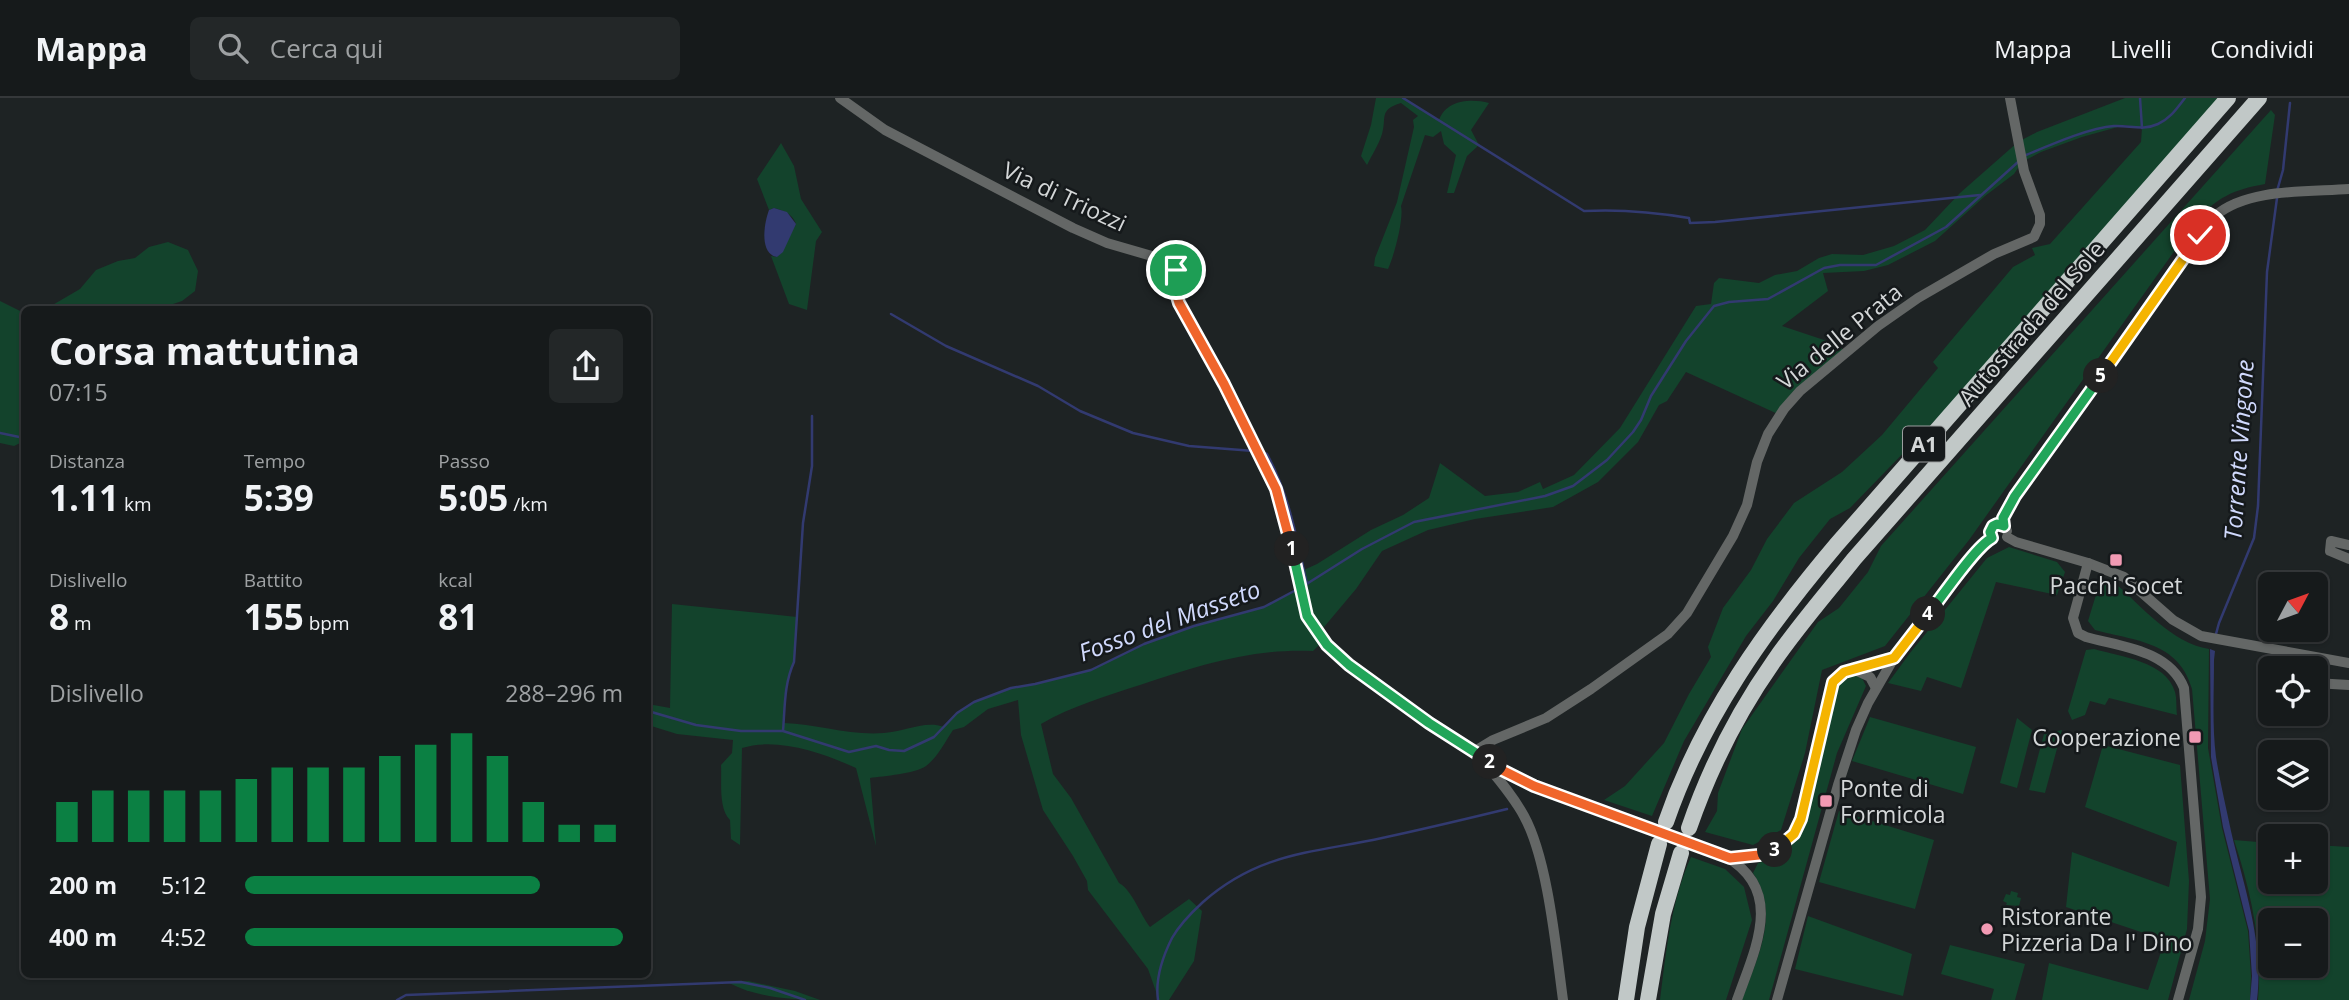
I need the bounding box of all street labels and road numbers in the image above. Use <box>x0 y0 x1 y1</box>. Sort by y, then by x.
street label: Via di Triozzi <box>998 153 1132 239</box>
street label: Autostrada del Sole <box>1950 234 2112 412</box>
street label: Via delle Prata <box>1770 275 1908 397</box>
road number: A1 <box>1903 426 1945 462</box>

